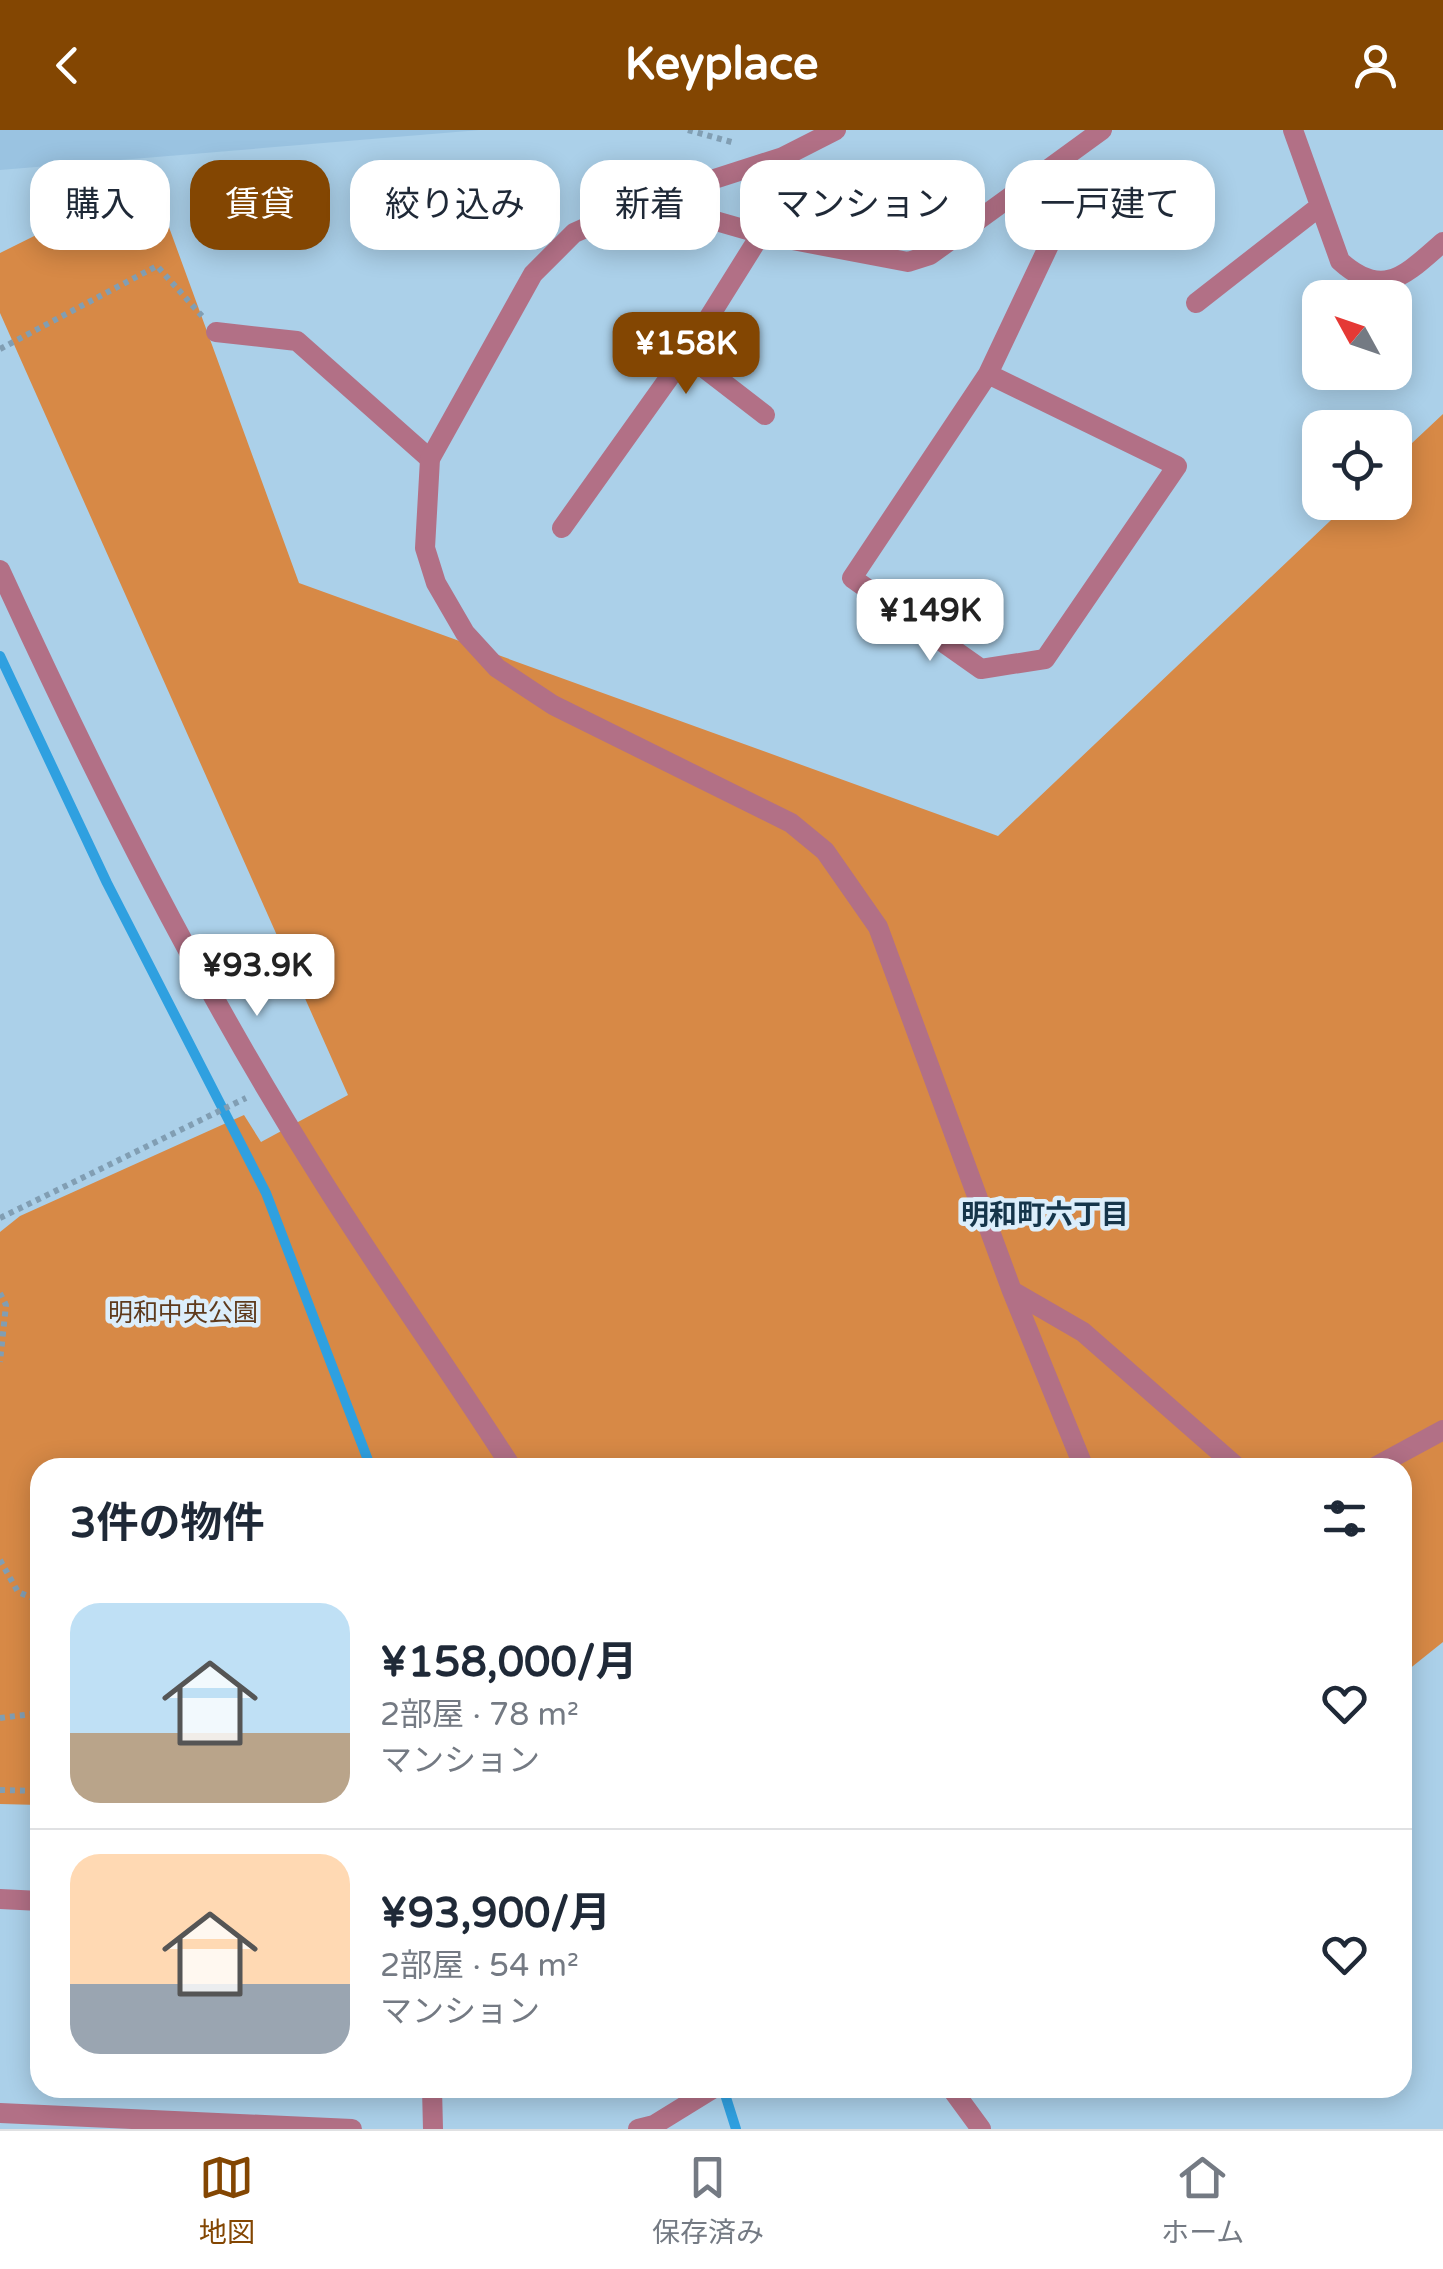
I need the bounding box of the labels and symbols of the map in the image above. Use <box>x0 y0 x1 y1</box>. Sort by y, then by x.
north arrow <box>1302 280 1412 390</box>
pin: ¥158K <box>616 312 756 397</box>
pin: ¥149K <box>860 579 1000 664</box>
pin: ¥93.9K <box>176 934 338 1019</box>
district label: 明和町六丁目 <box>961 1198 1129 1232</box>
park label: 明和中央公園 <box>108 1298 258 1328</box>

